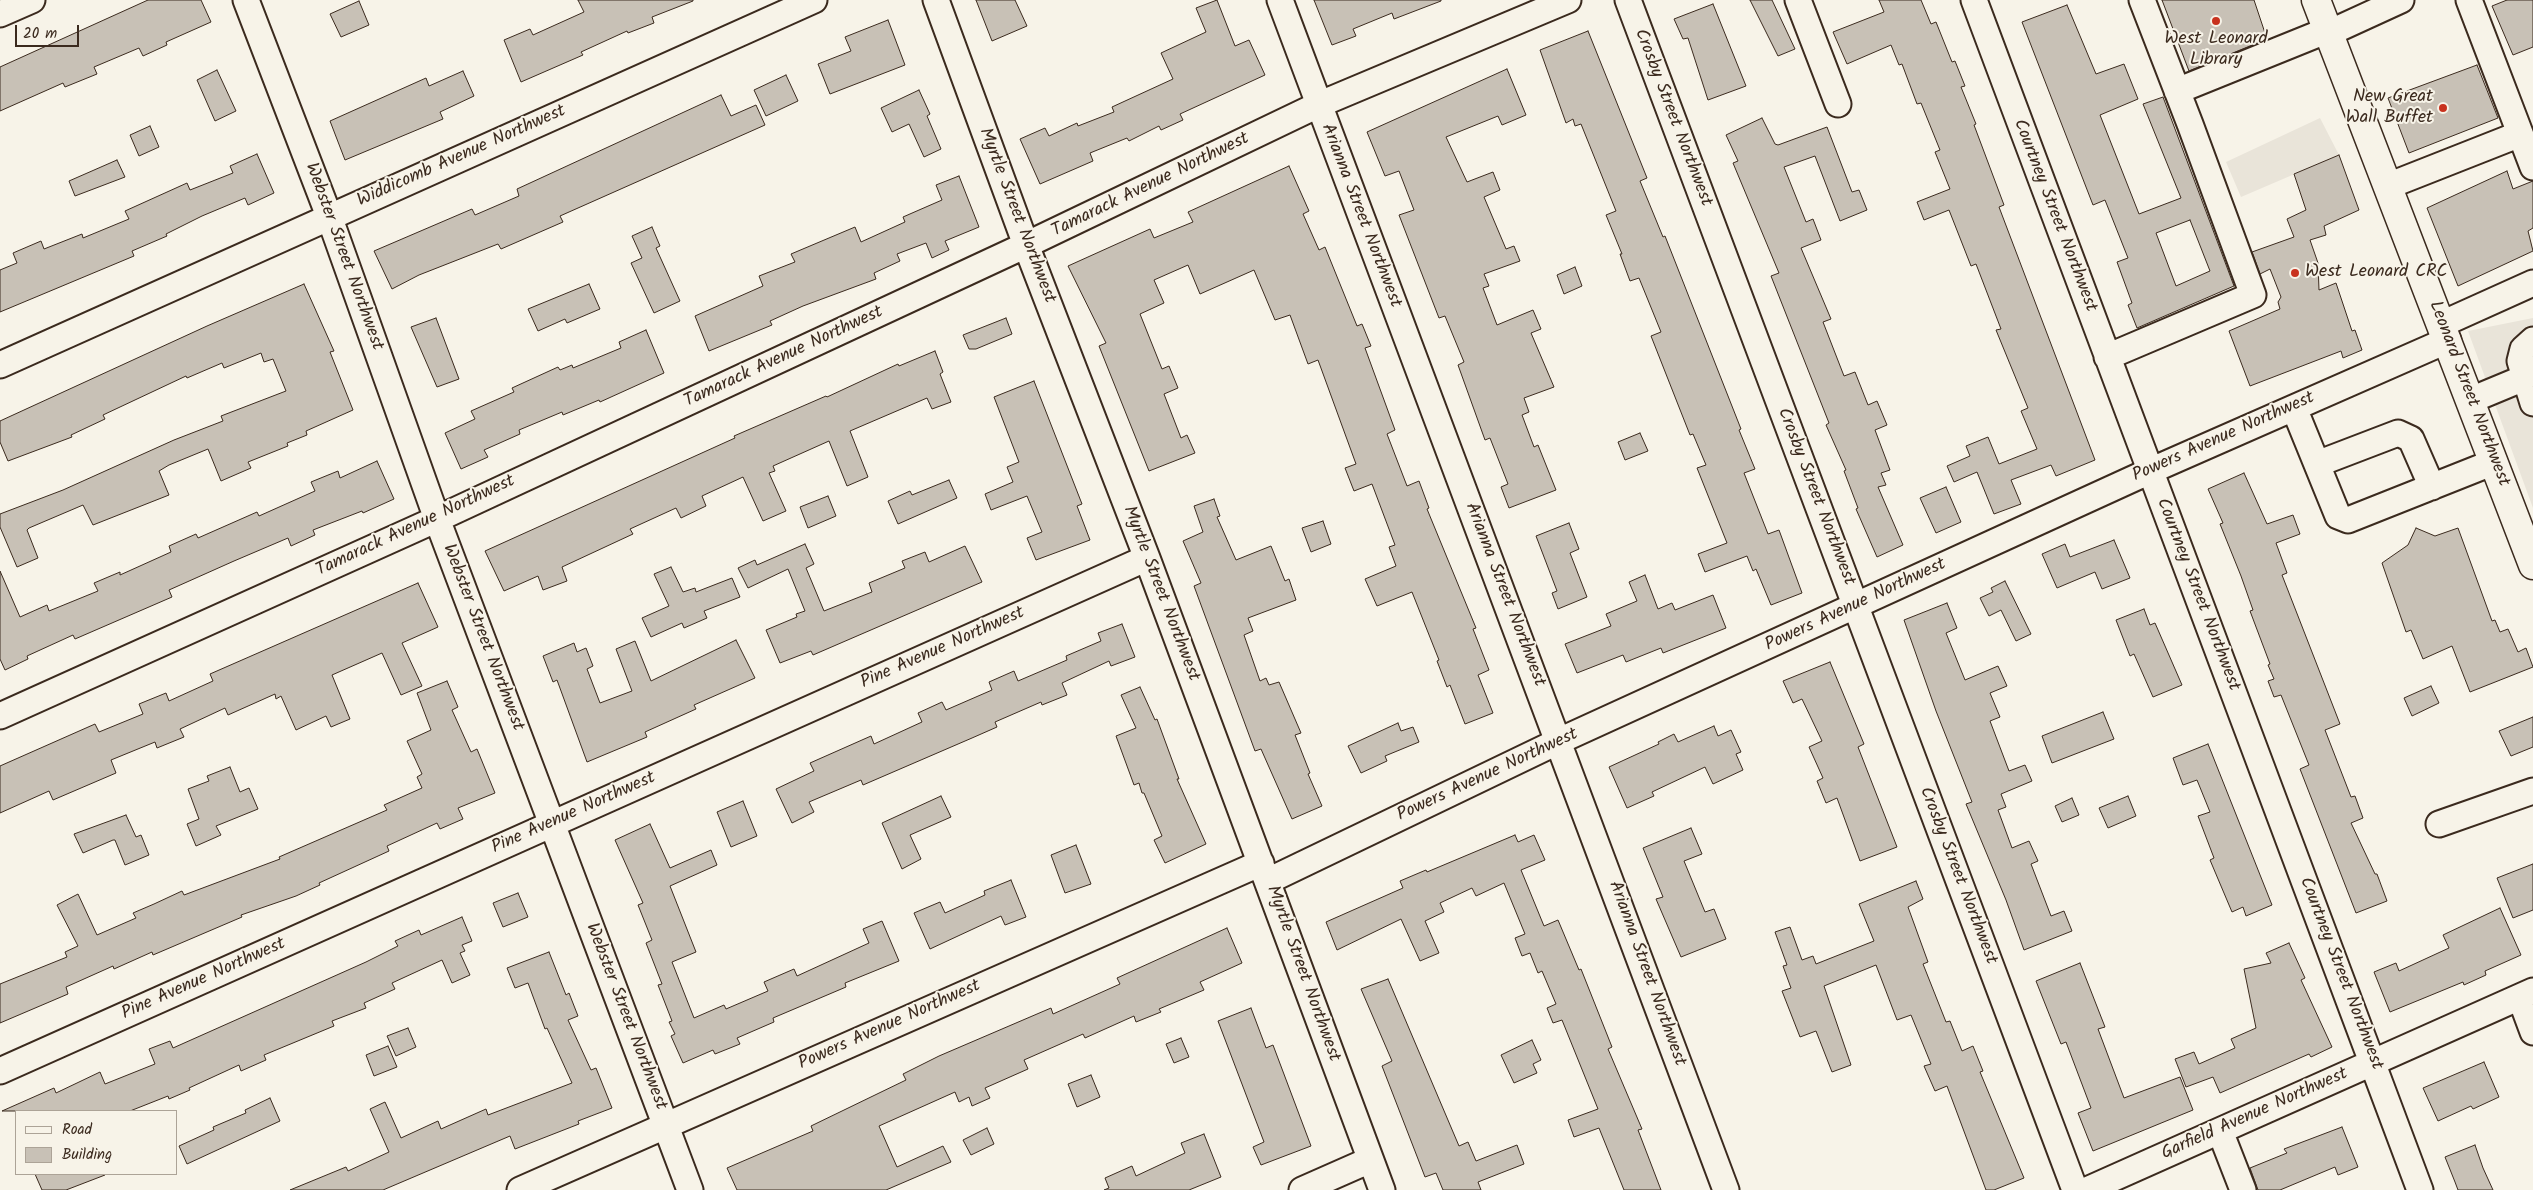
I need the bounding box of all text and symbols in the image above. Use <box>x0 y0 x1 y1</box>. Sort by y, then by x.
scale bar <box>18 15 81 47</box>
marker: West Leonard Library <box>2210 15 2222 27</box>
text: 20 m <box>23 22 57 46</box>
street label: Crosby Street Northwest <box>1628 26 1716 210</box>
place label: West Leonard Library <box>2164 29 2268 72</box>
place label: New Great Wall Buffet <box>2346 87 2433 130</box>
street label: Widdicomb Avenue Northwest <box>354 101 570 213</box>
marker: New Great Wall Buffet <box>2437 102 2449 114</box>
street label: Courtney Street Northwest <box>2007 117 2101 315</box>
street label: Arianna Street Northwest <box>1315 121 1405 311</box>
street label: Myrtle Street Northwest <box>973 125 1059 307</box>
street label: Tamarack Avenue Northwest <box>1049 129 1253 243</box>
street label: Webster Street Northwest <box>299 160 387 354</box>
place label: West Leonard CRC <box>2305 262 2447 284</box>
marker: West Leonard CRC <box>2289 267 2301 279</box>
street label: Leonard Street Northwest <box>2423 298 2513 490</box>
street label: Tamarack Avenue Northwest <box>681 302 887 414</box>
street label: Powers Avenue Northwest <box>2130 388 2318 488</box>
street label: Crosby Street Northwest <box>1771 405 1859 589</box>
street label: Tamarack Avenue Northwest <box>313 471 519 583</box>
street label: Courtney Street Northwest <box>2150 496 2244 694</box>
street label: Arianna Street Northwest <box>1459 500 1549 690</box>
street label: Myrtle Street Northwest <box>1117 503 1203 685</box>
street label: Webster Street Northwest <box>436 542 528 734</box>
street label: Powers Avenue Northwest <box>1762 555 1950 657</box>
street label: Pine Avenue Northwest <box>858 603 1028 695</box>
street label: Powers Avenue Northwest <box>1394 725 1582 827</box>
street label: Pine Avenue Northwest <box>489 768 659 860</box>
street label: Crosby Street Northwest <box>1913 784 2001 968</box>
street label: Courtney Street Northwest <box>2293 875 2387 1073</box>
street label: Arianna Street Northwest <box>1602 879 1690 1069</box>
street label: Myrtle Street Northwest <box>1260 883 1344 1065</box>
street label: Webster Street Northwest <box>579 921 671 1113</box>
street label: Pine Avenue Northwest <box>119 934 289 1026</box>
street label: Powers Avenue Northwest <box>796 976 984 1076</box>
street label: Garfield Avenue Northwest <box>2159 1064 2351 1166</box>
legend <box>15 1110 178 1175</box>
text: Road <box>62 1118 92 1142</box>
text: Building <box>62 1143 112 1167</box>

